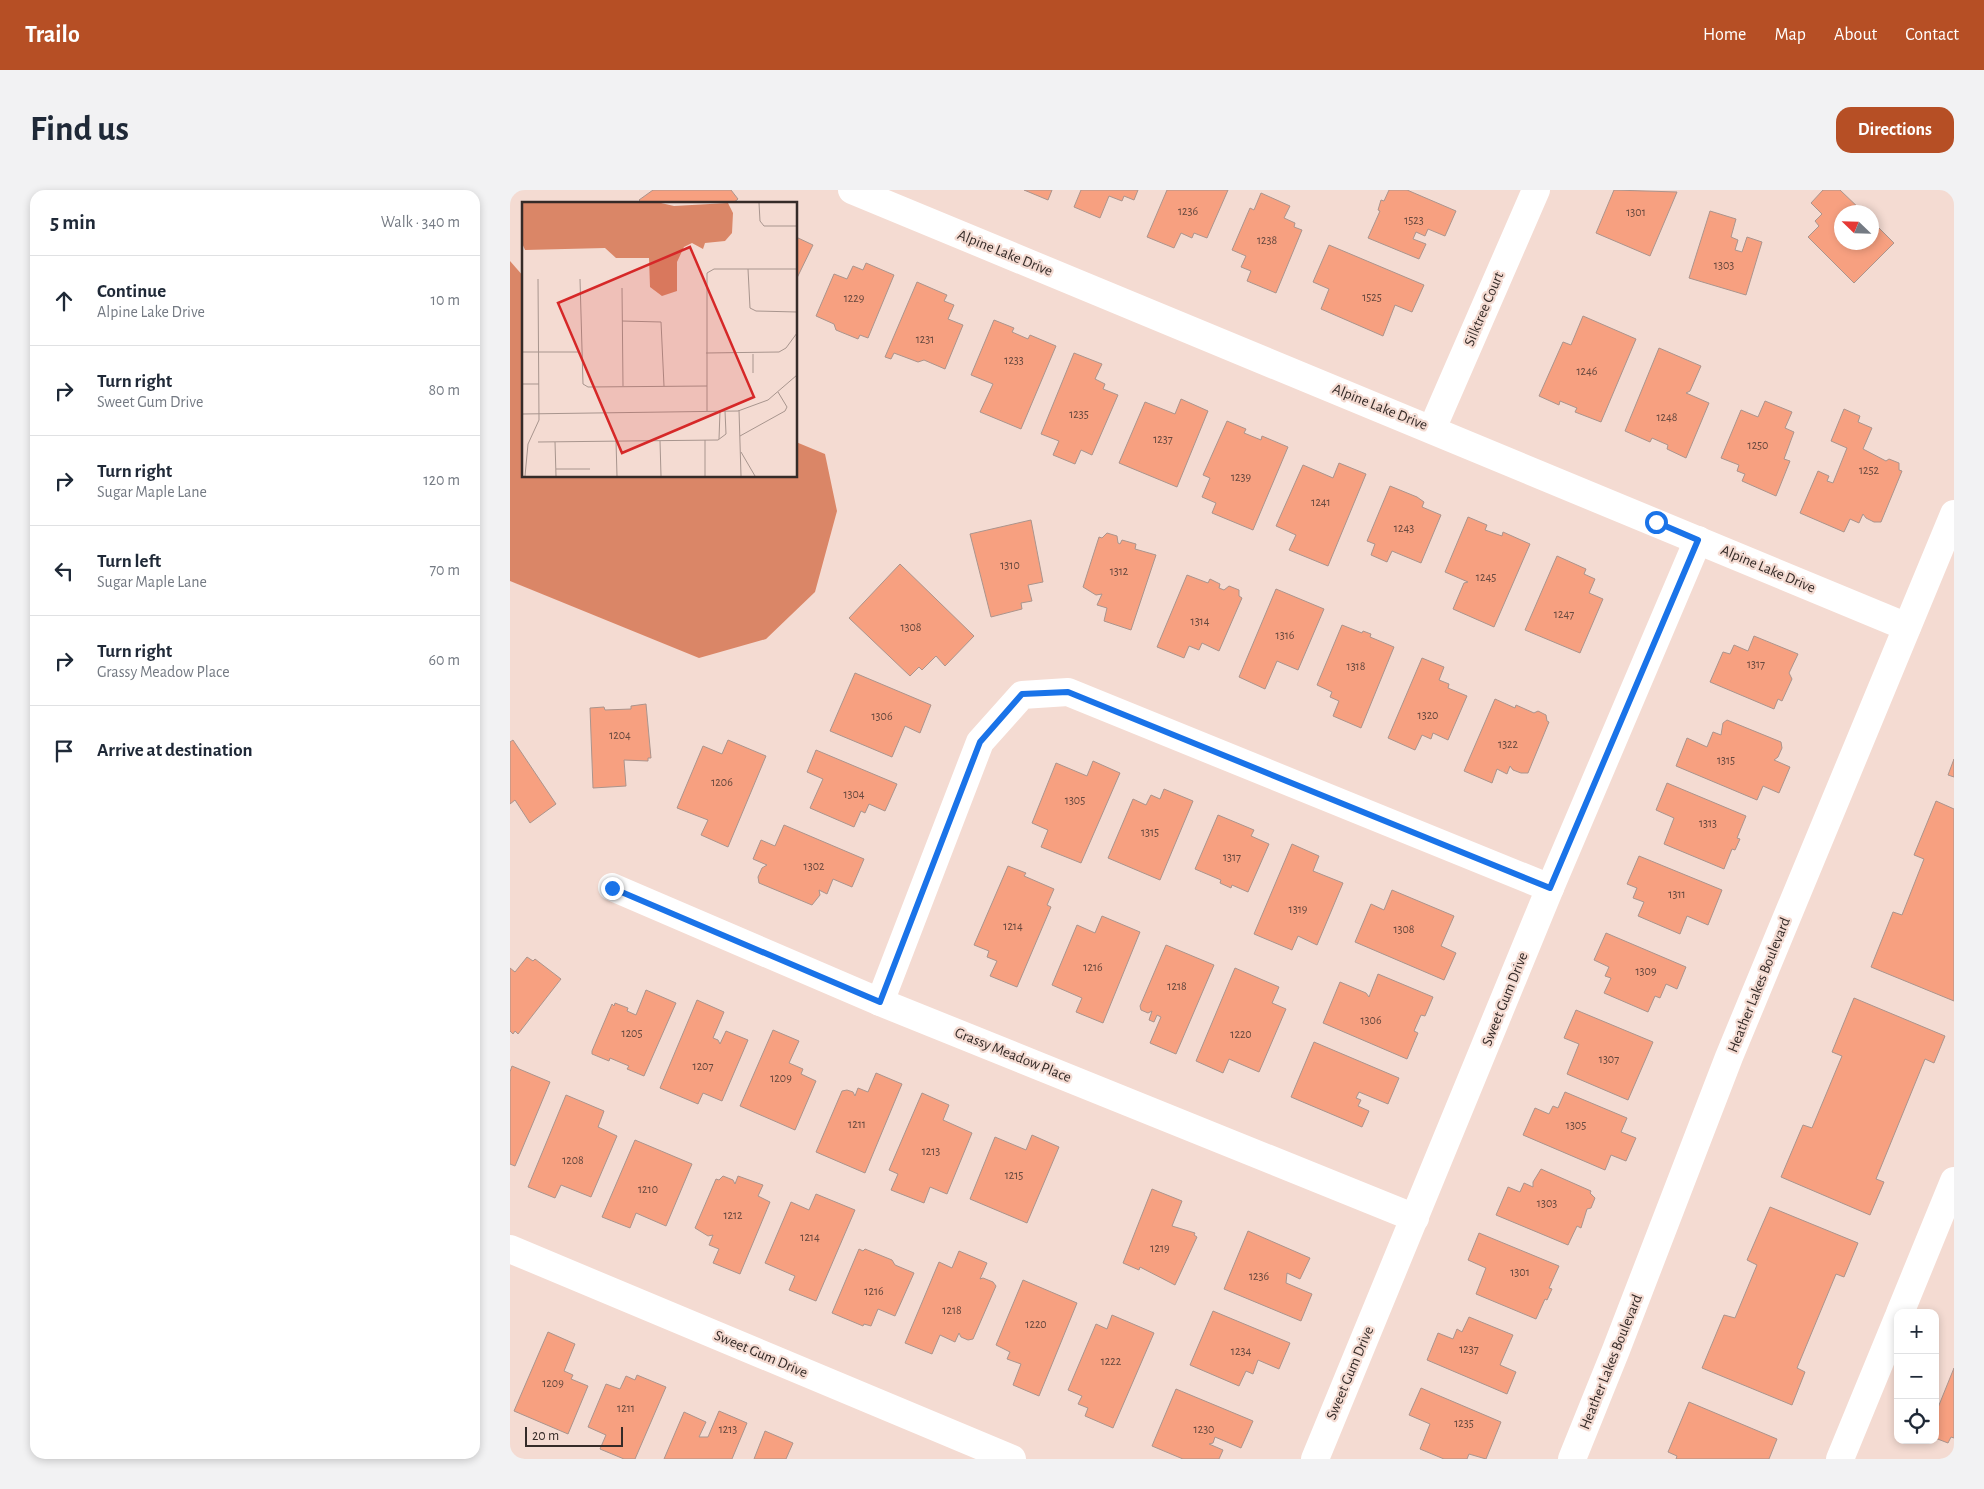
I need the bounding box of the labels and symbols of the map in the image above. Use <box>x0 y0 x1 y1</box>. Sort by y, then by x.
inset map <box>522 202 798 478</box>
house number: 1236 <box>1178 205 1198 217</box>
north arrow <box>1834 205 1879 250</box>
house number: 1301 <box>1626 206 1646 218</box>
house number: 1523 <box>1404 214 1424 226</box>
street label: Alpine Lake Drive <box>955 227 1055 279</box>
house number: 1238 <box>1257 234 1277 246</box>
house number: 1303 <box>1714 259 1734 271</box>
street label: Silktree Court <box>1462 269 1506 348</box>
house number: 1525 <box>1362 291 1382 303</box>
house number: 1229 <box>844 292 865 304</box>
house number: 1231 <box>916 333 934 345</box>
house number: 1233 <box>1004 354 1024 366</box>
house number: 1246 <box>1576 365 1598 377</box>
street label: Alpine Lake Drive <box>1330 381 1430 433</box>
house number: 1235 <box>1069 408 1089 420</box>
house number: 1248 <box>1656 411 1678 423</box>
house number: 1237 <box>1153 433 1173 445</box>
house number: 1250 <box>1748 439 1768 451</box>
house number: 1252 <box>1859 464 1880 476</box>
house number: 1239 <box>1231 471 1251 483</box>
house number: 1241 <box>1311 496 1331 508</box>
route start <box>1645 511 1668 534</box>
house number: 1243 <box>1394 522 1414 534</box>
street label: Alpine Lake Drive <box>1719 542 1818 596</box>
house number: 1310 <box>1000 559 1020 571</box>
house number: 1312 <box>1110 565 1129 577</box>
house number: 1245 <box>1476 571 1496 583</box>
house number: 1247 <box>1554 608 1574 620</box>
house number: 1314 <box>1191 615 1210 627</box>
house number: 1308 <box>900 621 922 633</box>
house number: 1316 <box>1276 629 1295 641</box>
house number: 1317 <box>1747 658 1765 670</box>
house number: 1318 <box>1347 660 1366 672</box>
house number: 1320 <box>1418 709 1438 721</box>
house number: 1306 <box>871 710 893 722</box>
house number: 1204 <box>609 729 631 741</box>
house number: 1322 <box>1498 738 1519 750</box>
house number: 1315 <box>1717 754 1735 766</box>
house number: 1206 <box>711 776 733 788</box>
house number: 1304 <box>843 788 865 800</box>
house number: 1305 <box>1065 794 1085 806</box>
house number: 1313 <box>1699 817 1717 829</box>
house number: 1315 <box>1141 826 1159 838</box>
house number: 1317 <box>1223 851 1241 863</box>
house number: 1302 <box>804 860 825 872</box>
route end <box>601 877 624 900</box>
house number: 1311 <box>1668 888 1686 900</box>
house number: 1319 <box>1289 903 1308 915</box>
street label: Heather Lakes Boulevard <box>1725 915 1793 1055</box>
house number: 1214 <box>1003 920 1023 932</box>
house number: 1308 <box>1393 923 1415 935</box>
street label: Sweet Gum Drive <box>1479 950 1531 1048</box>
house number: 1216 <box>1083 961 1103 973</box>
house number: 1309 <box>1635 965 1657 977</box>
house number: 1218 <box>1167 980 1187 992</box>
house number: 1306 <box>1360 1014 1382 1026</box>
street label: Grassy Meadow Place <box>953 1025 1074 1085</box>
house number: 1205 <box>622 1027 642 1039</box>
house number: 1220 <box>1230 1028 1252 1040</box>
house number: 1307 <box>1599 1053 1619 1065</box>
house number: 1207 <box>693 1060 713 1072</box>
house number: 1209 <box>770 1072 792 1084</box>
house number: 1211 <box>848 1118 866 1130</box>
house number: 1305 <box>1566 1119 1586 1131</box>
house number: 1213 <box>922 1145 940 1157</box>
house number: 1208 <box>562 1154 584 1166</box>
house number: 1215 <box>1005 1169 1023 1181</box>
house number: 1210 <box>638 1183 658 1195</box>
house number: 1303 <box>1537 1197 1557 1209</box>
house number: 1212 <box>723 1209 743 1221</box>
house number: 1214 <box>800 1231 820 1243</box>
house number: 1219 <box>1150 1242 1170 1254</box>
house number: 1301 <box>1510 1266 1530 1278</box>
house number: 1236 <box>1249 1270 1269 1282</box>
house number: 1216 <box>864 1285 884 1297</box>
street label: Heather Lakes Boulevard <box>1577 1292 1645 1432</box>
house number: 1218 <box>942 1304 962 1316</box>
house number: 1220 <box>1025 1318 1047 1330</box>
street label: Sweet Gum Drive <box>1324 1324 1376 1422</box>
street label: Sweet Gum Drive <box>712 1328 810 1380</box>
house number: 1237 <box>1459 1343 1479 1355</box>
house number: 1234 <box>1231 1345 1251 1357</box>
house number: 1222 <box>1101 1355 1122 1367</box>
house number: 1209 <box>542 1377 564 1389</box>
house number: 1211 <box>617 1402 635 1414</box>
house number: 1235 <box>1454 1417 1474 1429</box>
house number: 1213 <box>719 1423 737 1435</box>
house number: 1230 <box>1194 1423 1214 1435</box>
scale bar <box>525 1424 622 1447</box>

